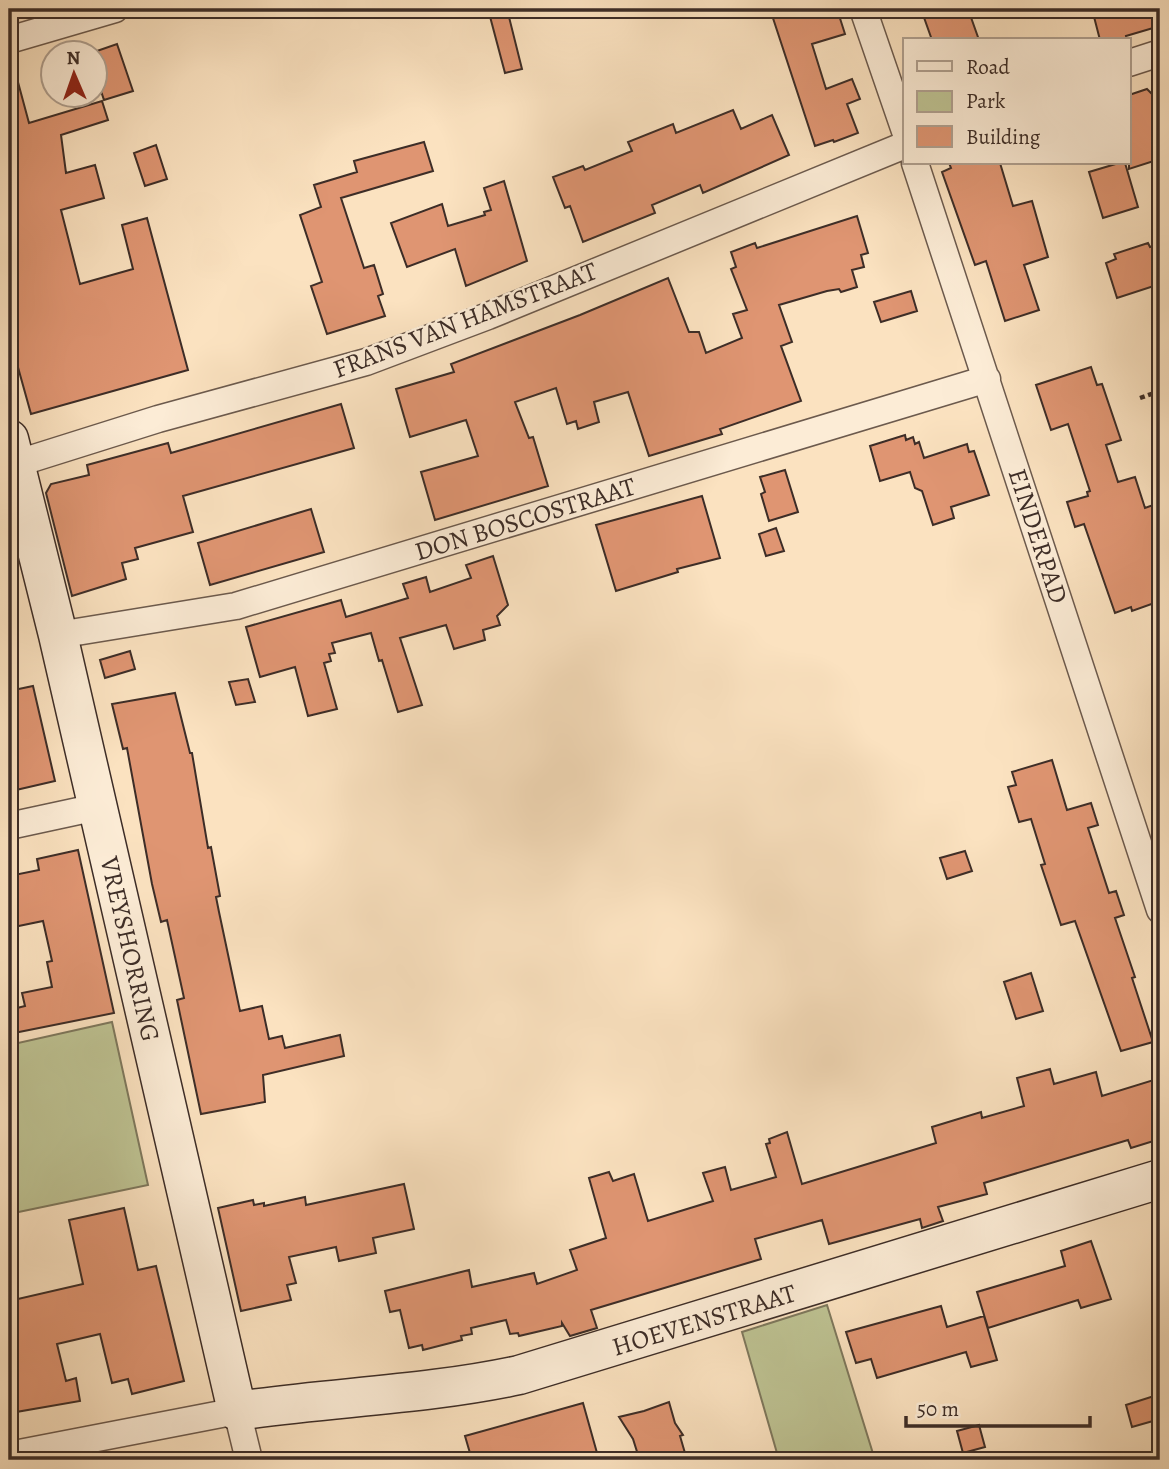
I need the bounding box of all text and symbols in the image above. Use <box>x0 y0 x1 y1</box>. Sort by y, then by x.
north arrow <box>38 38 108 108</box>
legend <box>903 38 1130 164</box>
text: N <box>66 45 81 71</box>
text: Road <box>966 53 1010 81</box>
text: Park <box>966 87 1006 115</box>
text: Building <box>966 123 1041 151</box>
street label: FRANS VAN HAMSTRAAT <box>328 253 602 387</box>
street label: EINDERPAD <box>1000 464 1076 608</box>
street label: DON BOSCOSTRAAT <box>410 469 640 569</box>
street label: VREYSHORRING <box>91 852 168 1045</box>
street label: HOEVENSTRAAT <box>608 1275 800 1365</box>
scale bar <box>906 1385 1090 1429</box>
text: 50 m <box>917 1395 959 1423</box>

